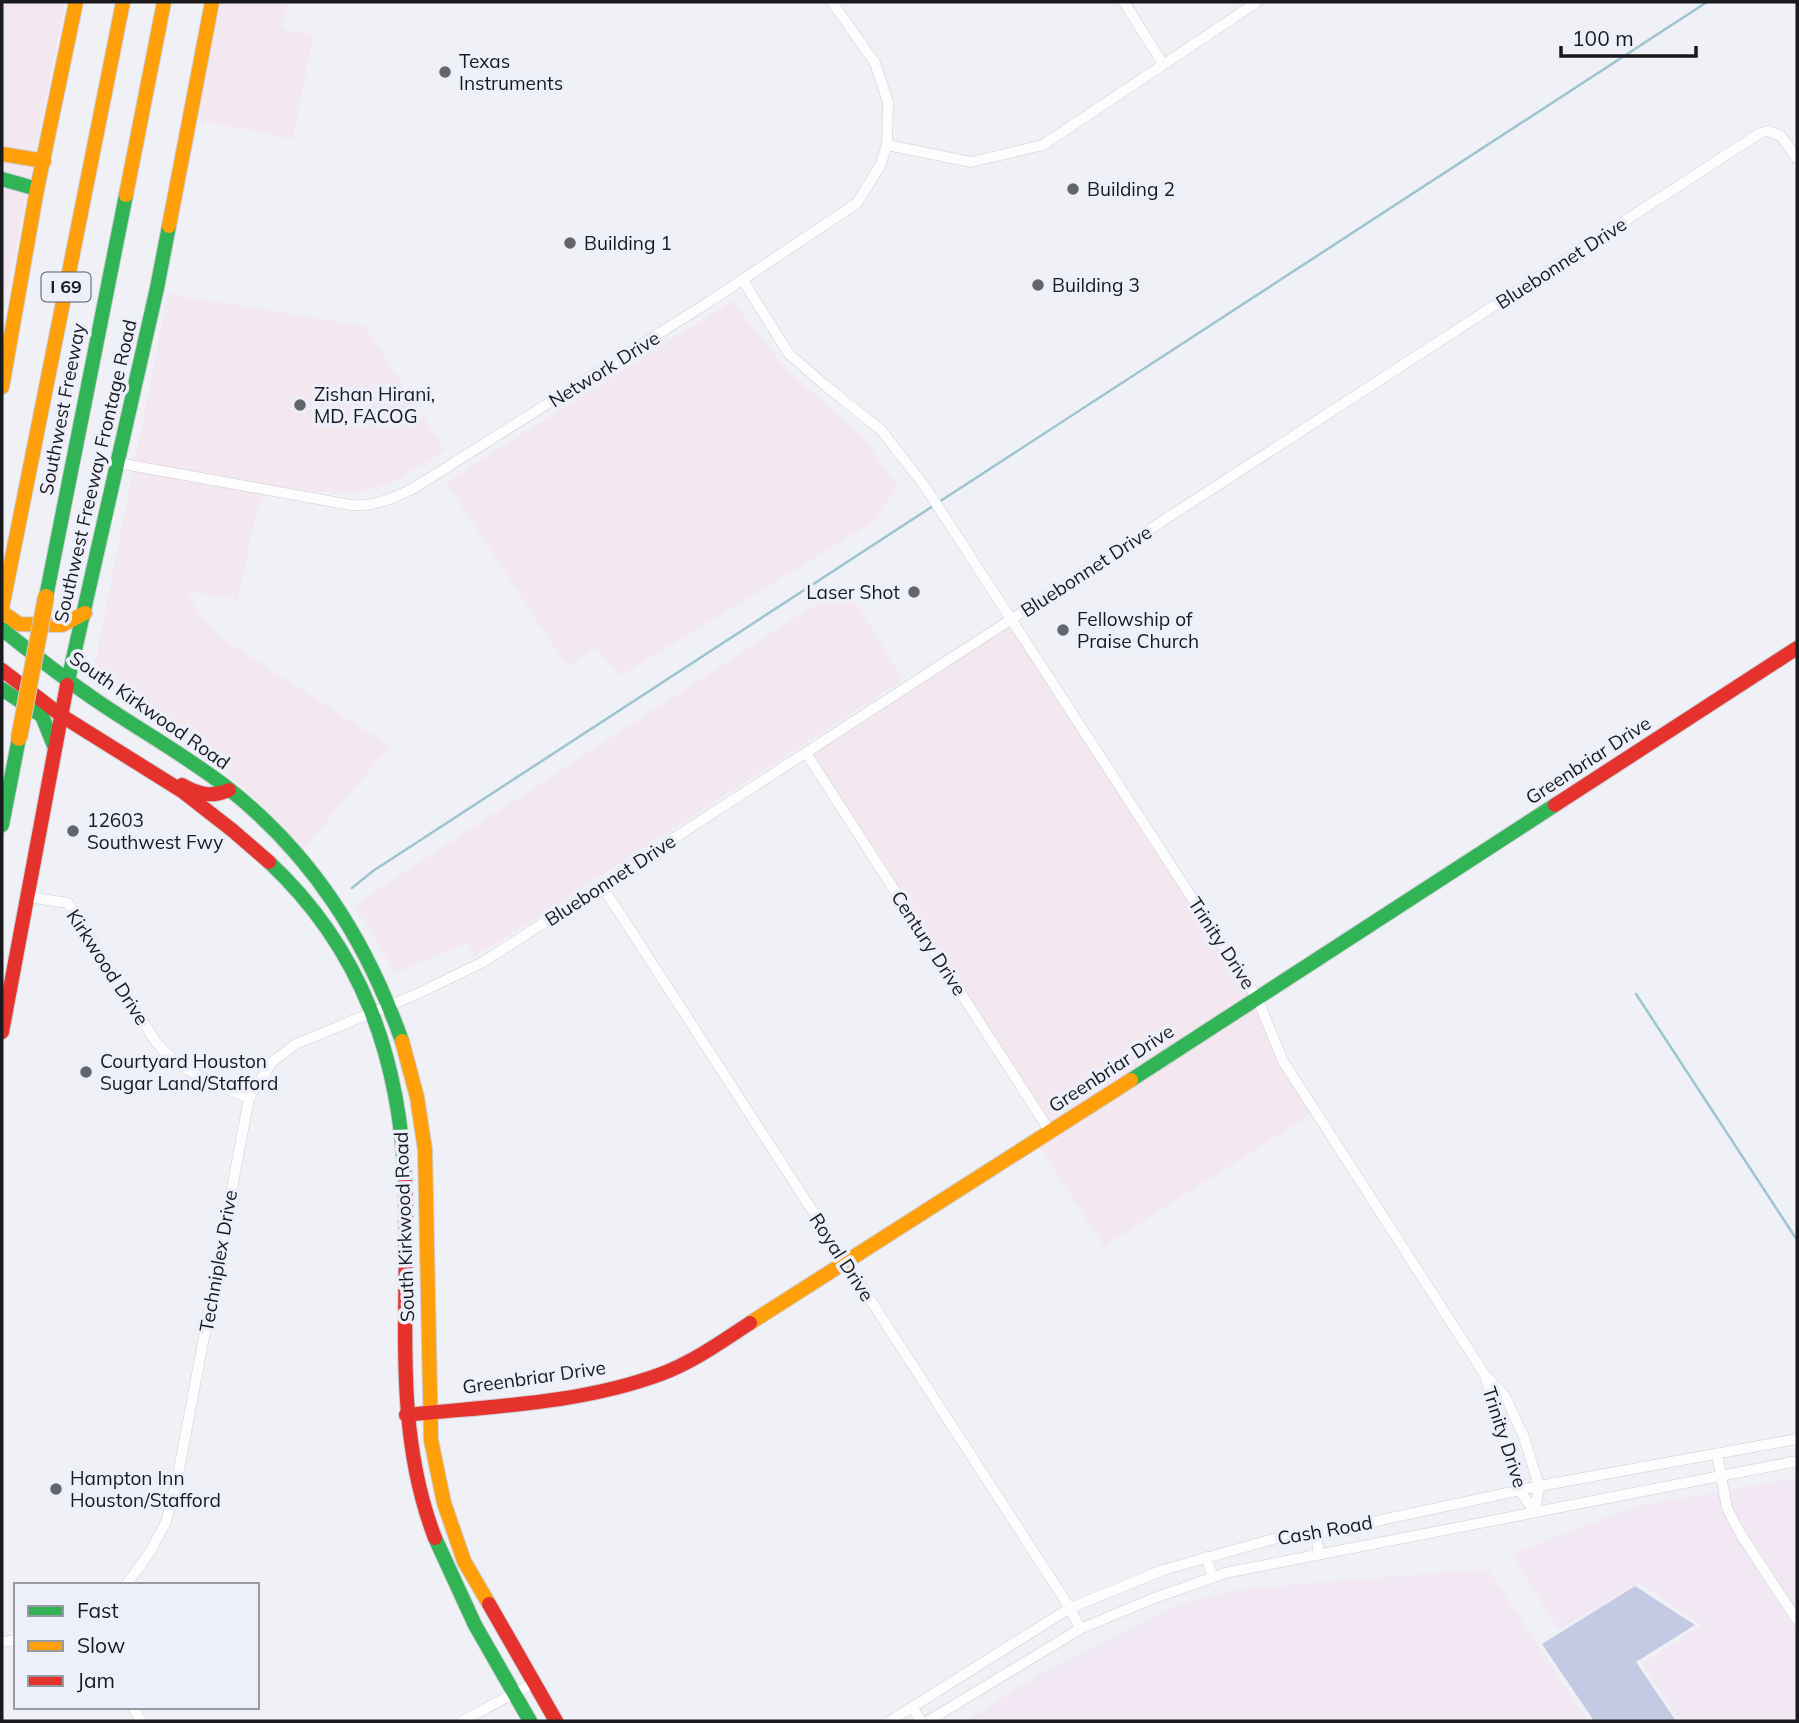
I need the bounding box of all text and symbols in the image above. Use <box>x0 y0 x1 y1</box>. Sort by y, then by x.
scale bar <box>1561 14 1696 58</box>
text: 100 m <box>1572 25 1634 51</box>
place label: Texas Instruments <box>459 49 563 95</box>
marker: Texas Instruments <box>437 64 453 80</box>
place label: Building 2 <box>1087 177 1175 201</box>
marker: Building 2 <box>1065 181 1081 197</box>
street label: Bluebonnet Drive <box>1491 212 1631 314</box>
place label: Building 1 <box>584 231 672 255</box>
marker: Building 1 <box>562 235 578 251</box>
road number: I 69 <box>42 272 90 302</box>
place label: Building 3 <box>1052 273 1140 297</box>
marker: Building 3 <box>1030 277 1046 293</box>
street label: Southwest Freeway Frontage Road <box>48 317 142 625</box>
street label: Southwest Freeway <box>34 321 90 497</box>
street label: Network Drive <box>544 325 664 413</box>
place label: Zishan Hirani, MD, FACOG <box>314 382 435 428</box>
marker: Zishan Hirani, MD, FACOG <box>292 397 308 413</box>
street label: Bluebonnet Drive <box>1016 520 1156 622</box>
place label: Laser Shot <box>806 580 900 604</box>
marker: Laser Shot <box>906 584 922 600</box>
place label: Fellowship of Praise Church <box>1077 607 1199 653</box>
marker: Fellowship of Praise Church <box>1055 622 1071 638</box>
street label: South Kirkwood Road <box>65 646 235 774</box>
street label: Greenbriar Drive <box>1521 711 1655 809</box>
place label: 12603 Southwest Fwy <box>87 808 223 854</box>
marker: 12603 Southwest Fwy <box>65 823 81 839</box>
street label: Bluebonnet Drive <box>540 829 680 931</box>
street label: Century Drive <box>886 886 972 1000</box>
street label: Trinity Drive <box>1183 893 1261 993</box>
street label: Kirkwood Drive <box>62 905 154 1029</box>
street label: Greenbriar Drive <box>1044 1019 1178 1117</box>
place label: Courtyard Houston Sugar Land/Stafford <box>100 1049 278 1095</box>
marker: Courtyard Houston Sugar Land/Stafford <box>78 1064 94 1080</box>
street label: South Kirkwood Road <box>389 1131 419 1323</box>
street label: Techniplex Drive <box>194 1188 242 1334</box>
street label: Royal Drive <box>805 1208 879 1306</box>
street label: Greenbriar Drive <box>461 1355 607 1399</box>
street label: Trinity Drive <box>1477 1383 1533 1491</box>
place label: Hampton Inn Houston/Stafford <box>70 1466 221 1512</box>
marker: Hampton Inn Houston/Stafford <box>48 1481 64 1497</box>
street label: Cash Road <box>1276 1510 1374 1550</box>
legend <box>14 1583 259 1709</box>
text: Fast <box>77 1597 119 1623</box>
text: Slow <box>77 1632 125 1658</box>
text: Jam <box>77 1667 115 1693</box>

